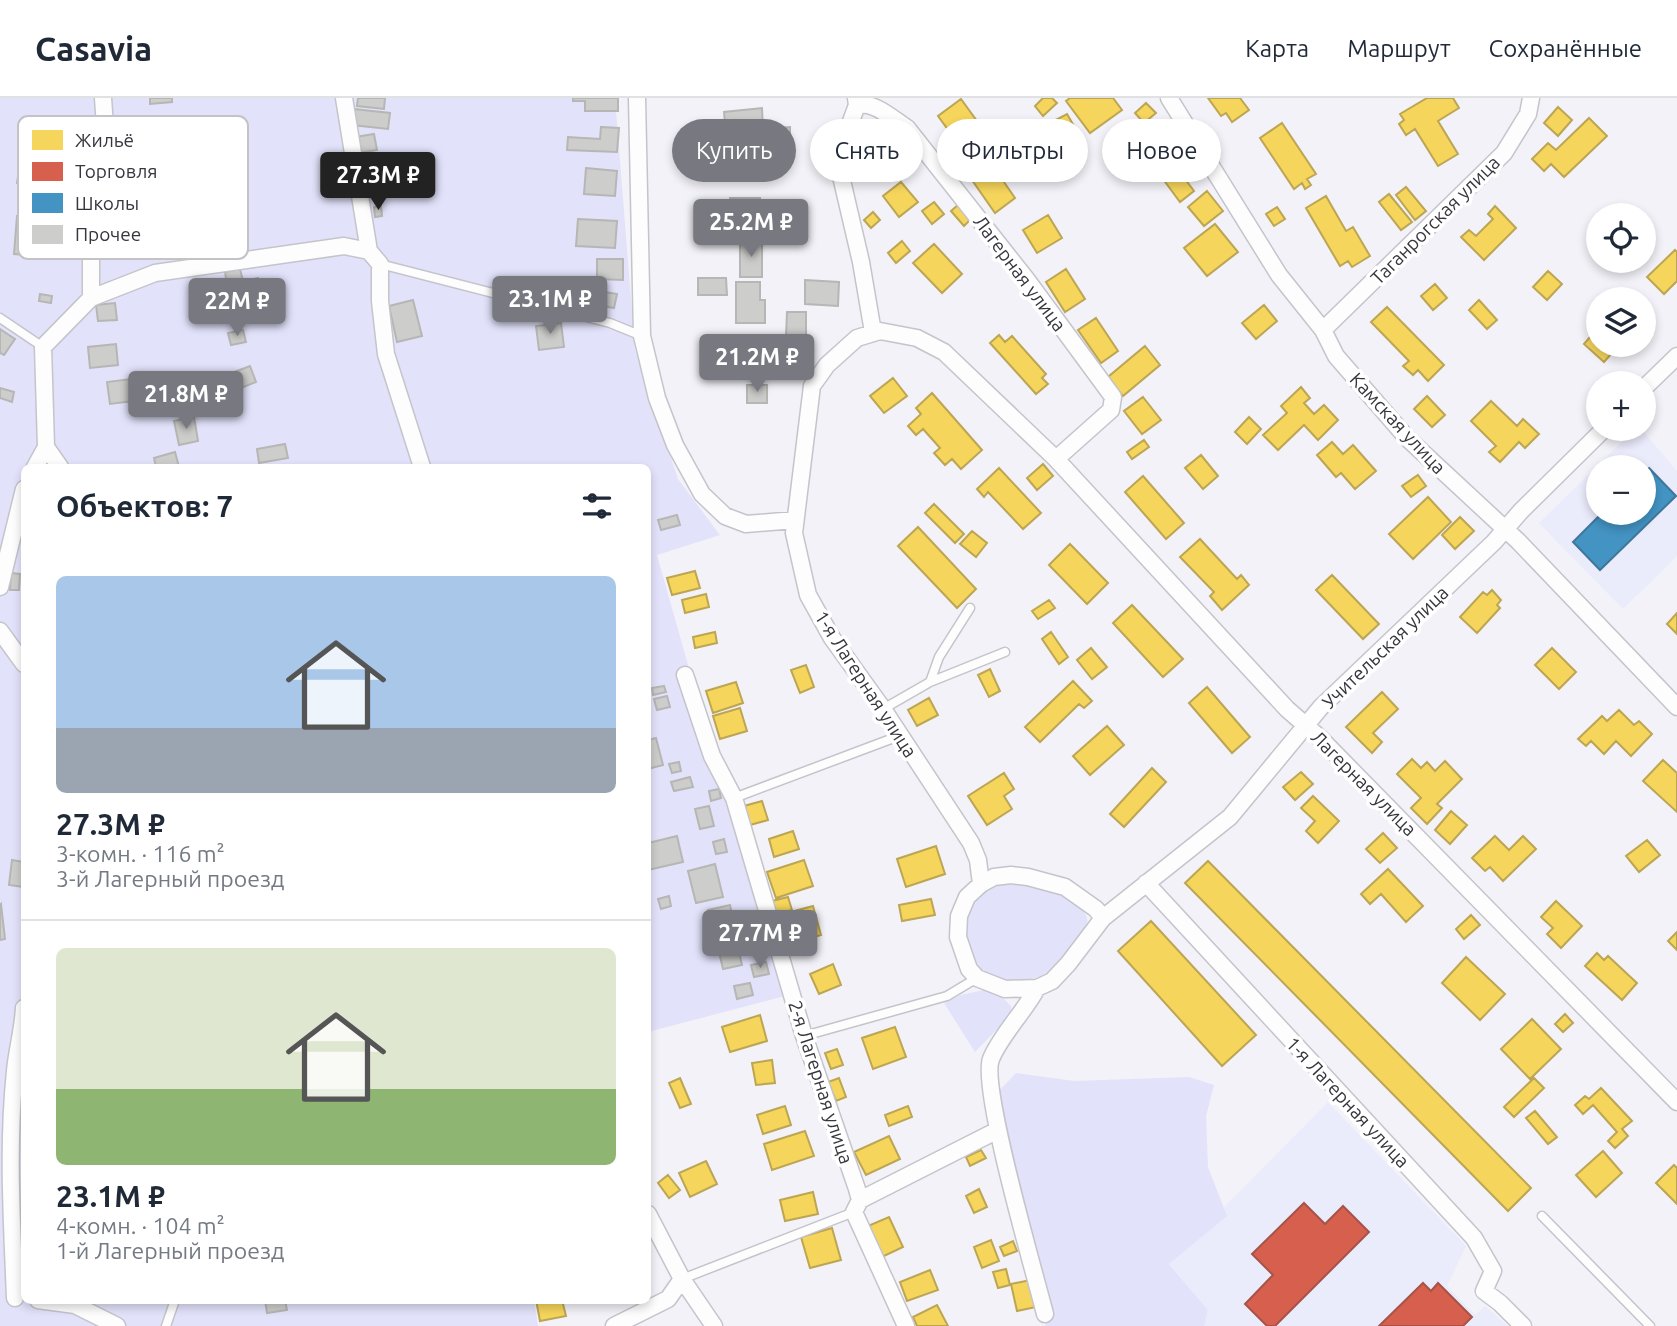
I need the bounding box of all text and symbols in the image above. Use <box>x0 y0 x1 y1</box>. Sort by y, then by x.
text: Casavia <box>35 30 152 67</box>
text: Карта <box>1245 35 1309 62</box>
text: Маршрут <box>1347 35 1451 62</box>
text: Сохранённые <box>1489 35 1642 62</box>
legend <box>18 116 248 259</box>
chip: Купить <box>672 119 796 182</box>
chip: Снять <box>810 119 923 182</box>
chip: Фильтры <box>937 119 1088 182</box>
chip: Новое <box>1102 119 1221 182</box>
text: Жильё <box>75 129 134 151</box>
street label: Таганрогская улица <box>1366 151 1504 289</box>
pin: 27.3M ₽ <box>313 152 443 212</box>
text: Торговля <box>75 160 157 182</box>
text: 27.3M ₽ <box>336 162 420 187</box>
text: Школы <box>75 192 139 214</box>
pin: 25.2M ₽ <box>686 200 816 259</box>
map controls <box>1586 203 1656 525</box>
button: locate <box>1586 203 1656 273</box>
text: 25.2M ₽ <box>709 209 793 234</box>
street label: Лагерная улица <box>969 211 1071 335</box>
text: Прочее <box>75 223 141 245</box>
pin: 23.1M ₽ <box>485 276 615 336</box>
pin: 22M ₽ <box>188 278 286 338</box>
text: 23.1M ₽ <box>508 286 592 311</box>
button: layers <box>1586 287 1656 357</box>
text: 22M ₽ <box>205 288 269 313</box>
pin: 21.2M ₽ <box>692 334 822 394</box>
text: 21.2M ₽ <box>715 344 799 369</box>
street label: Камская улица <box>1346 368 1450 478</box>
button: + <box>1586 371 1656 441</box>
pin: 21.8M ₽ <box>121 372 251 431</box>
text: 21.8M ₽ <box>144 381 228 406</box>
button: − <box>1586 455 1656 525</box>
icon: filters <box>578 487 616 525</box>
text: Объектов: 7 <box>56 489 233 523</box>
street label: Учительская улица <box>1317 581 1453 713</box>
street label: 1-я Лагерная улица <box>810 607 922 761</box>
icon: home <box>273 622 399 748</box>
street label: Лагерная улица <box>1307 726 1421 840</box>
text: 27.3M ₽ <box>56 807 165 841</box>
text: 3-комн. · 116 m² <box>56 841 225 866</box>
text: 3-й Лагерный проезд <box>56 866 284 891</box>
pin: 27.7M ₽ <box>695 910 825 970</box>
text: 27.7M ₽ <box>718 920 802 945</box>
icon: home <box>273 994 399 1120</box>
street label: 2-я Лагерная улица <box>784 998 858 1166</box>
street label: 1-я Лагерная улица <box>1282 1032 1414 1172</box>
text: 23.1M ₽ <box>56 1179 165 1213</box>
text: 4-комн. · 104 m² <box>56 1213 225 1238</box>
text: 1-й Лагерный проезд <box>56 1238 284 1263</box>

